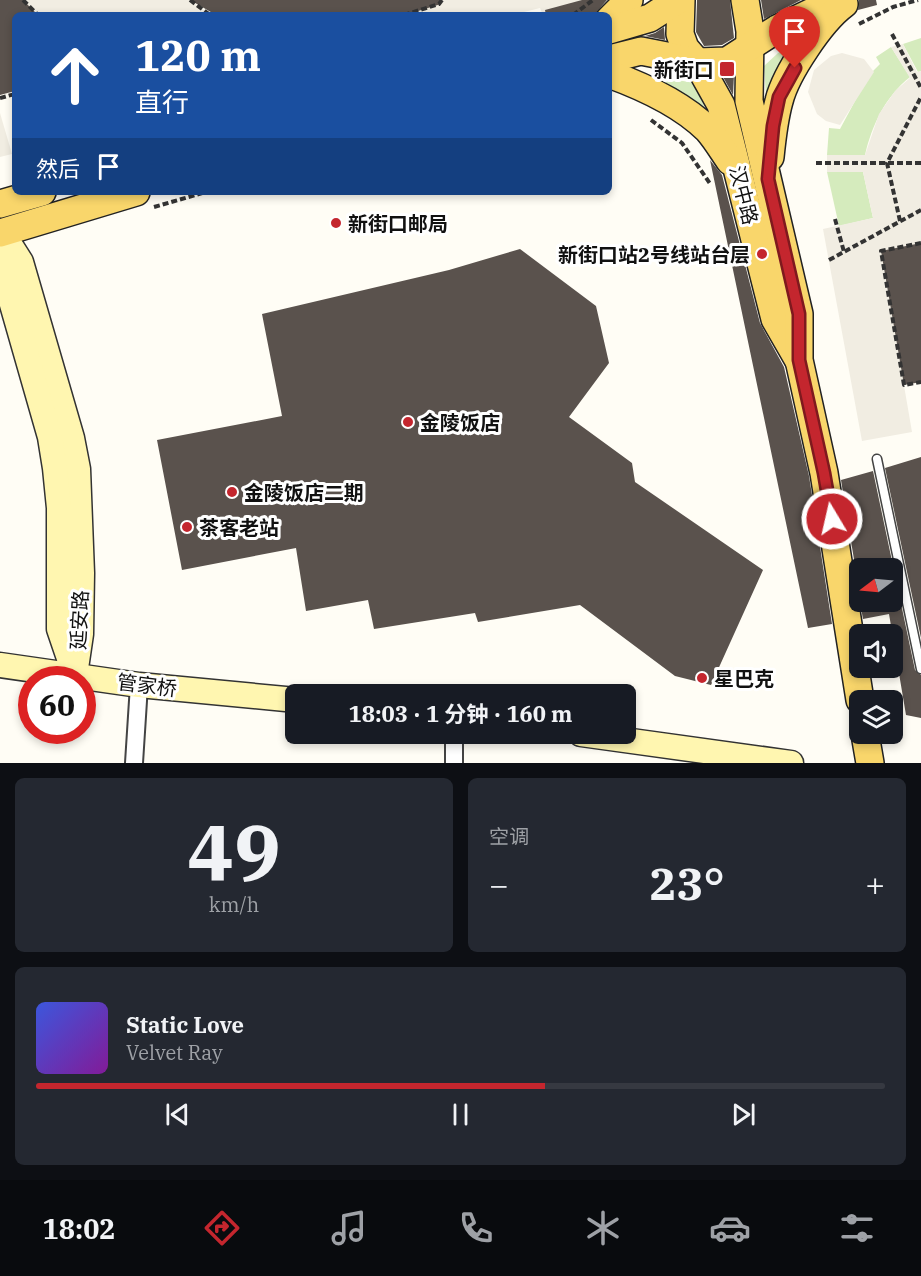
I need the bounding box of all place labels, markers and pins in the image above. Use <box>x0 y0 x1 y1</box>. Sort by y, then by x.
pin <box>769 6 820 68</box>
place label: 新街口 <box>654 56 714 83</box>
marker: 新街口 <box>718 60 736 78</box>
place label: 新街口邮局 <box>348 210 448 237</box>
marker: 新街口邮局 <box>329 216 343 230</box>
place label: 新街口站2号线站台层 <box>558 241 750 268</box>
marker: 新街口站2号线站台层 <box>755 247 769 261</box>
place label: 金陵饭店 <box>420 409 500 436</box>
marker: 金陵饭店 <box>401 415 415 429</box>
place label: 金陵饭店二期 <box>244 479 364 506</box>
marker: 金陵饭店二期 <box>225 485 239 499</box>
place label: 茶客老站 <box>199 514 279 541</box>
marker: 茶客老站 <box>180 520 194 534</box>
place label: 星巴克 <box>714 665 774 692</box>
marker: 星巴克 <box>695 671 709 685</box>

